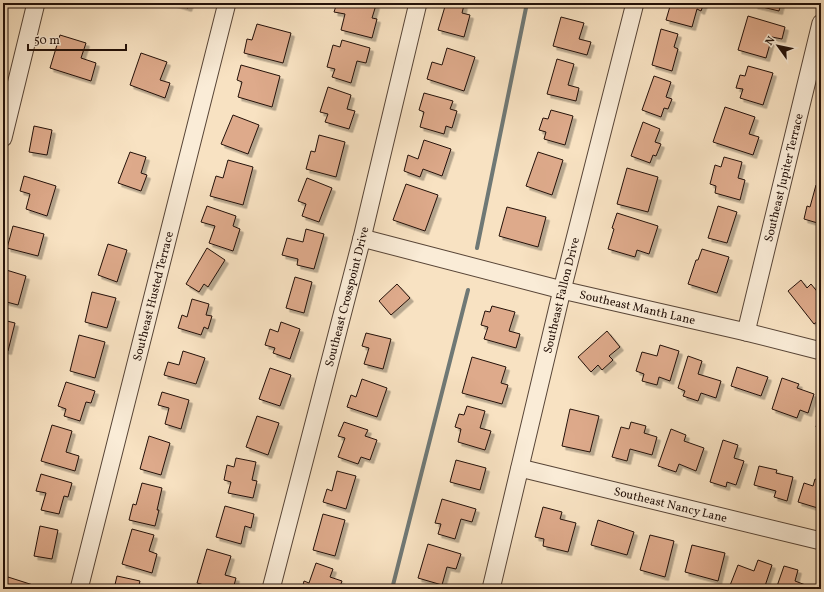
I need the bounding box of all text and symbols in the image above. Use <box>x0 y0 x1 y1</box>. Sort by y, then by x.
scale bar <box>28 26 126 52</box>
north arrow <box>758 26 798 66</box>
text: 50 m <box>34 33 60 49</box>
text: N <box>762 34 779 49</box>
street label: Southeast Jupiter Terrace <box>761 112 808 244</box>
street label: Southeast Crosspoint Drive <box>322 225 373 369</box>
street label: Southeast Husted Terrace <box>130 230 178 363</box>
street label: Southeast Fallon Drive <box>540 235 584 355</box>
street label: Southeast Manth Lane <box>578 287 697 329</box>
street label: Southeast Nancy Lane <box>612 484 729 527</box>

